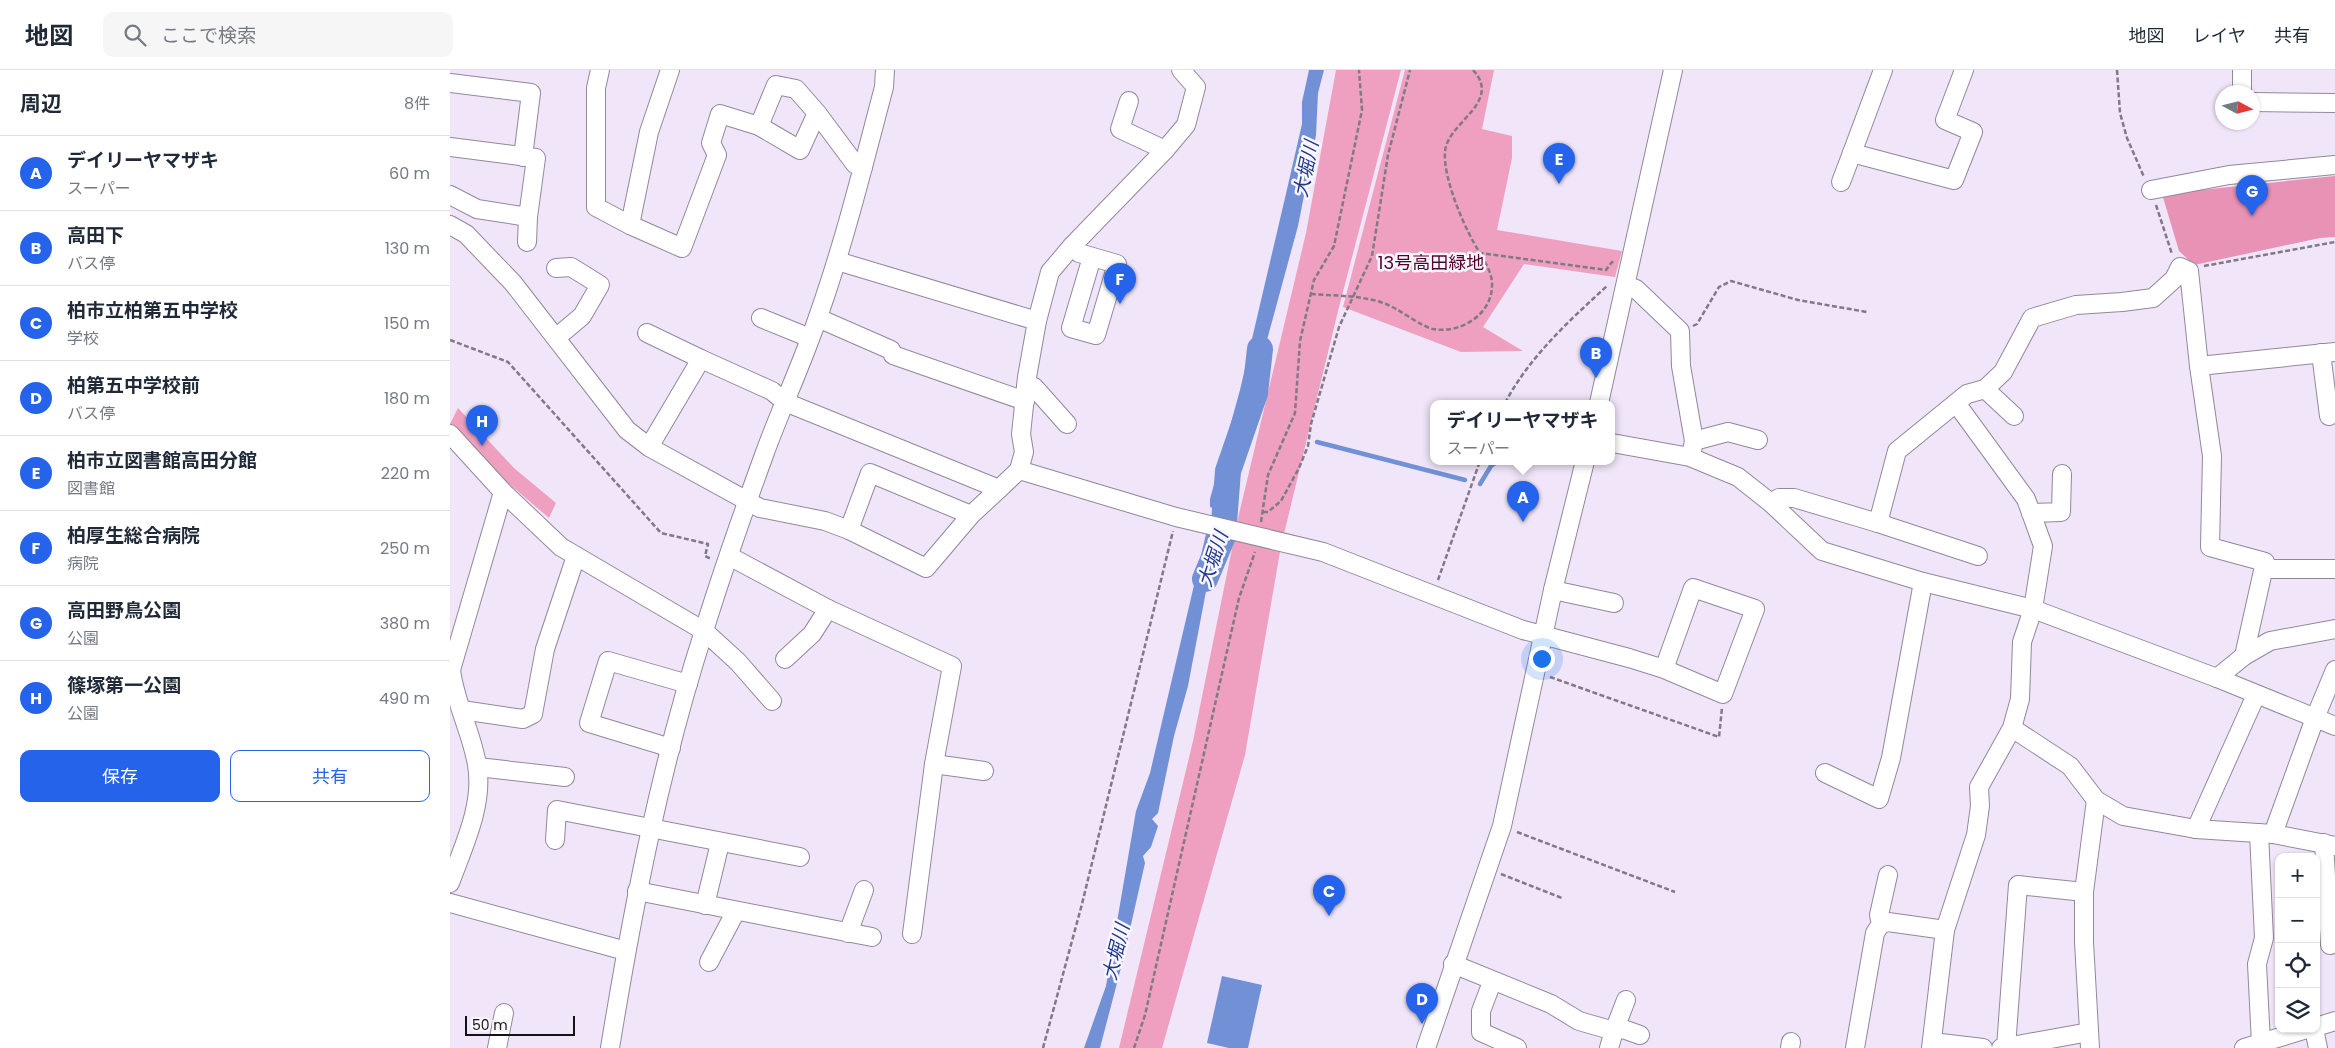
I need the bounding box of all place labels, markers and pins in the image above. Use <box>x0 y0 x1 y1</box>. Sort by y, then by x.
pin: E <box>1543 143 1575 184</box>
pin: G <box>2236 175 2268 216</box>
pin: F <box>1104 263 1136 304</box>
pin: B <box>1580 337 1612 378</box>
pin: H <box>466 405 498 446</box>
pin: A <box>1507 481 1539 522</box>
pin: C <box>1313 875 1345 916</box>
pin: D <box>1406 983 1438 1024</box>

